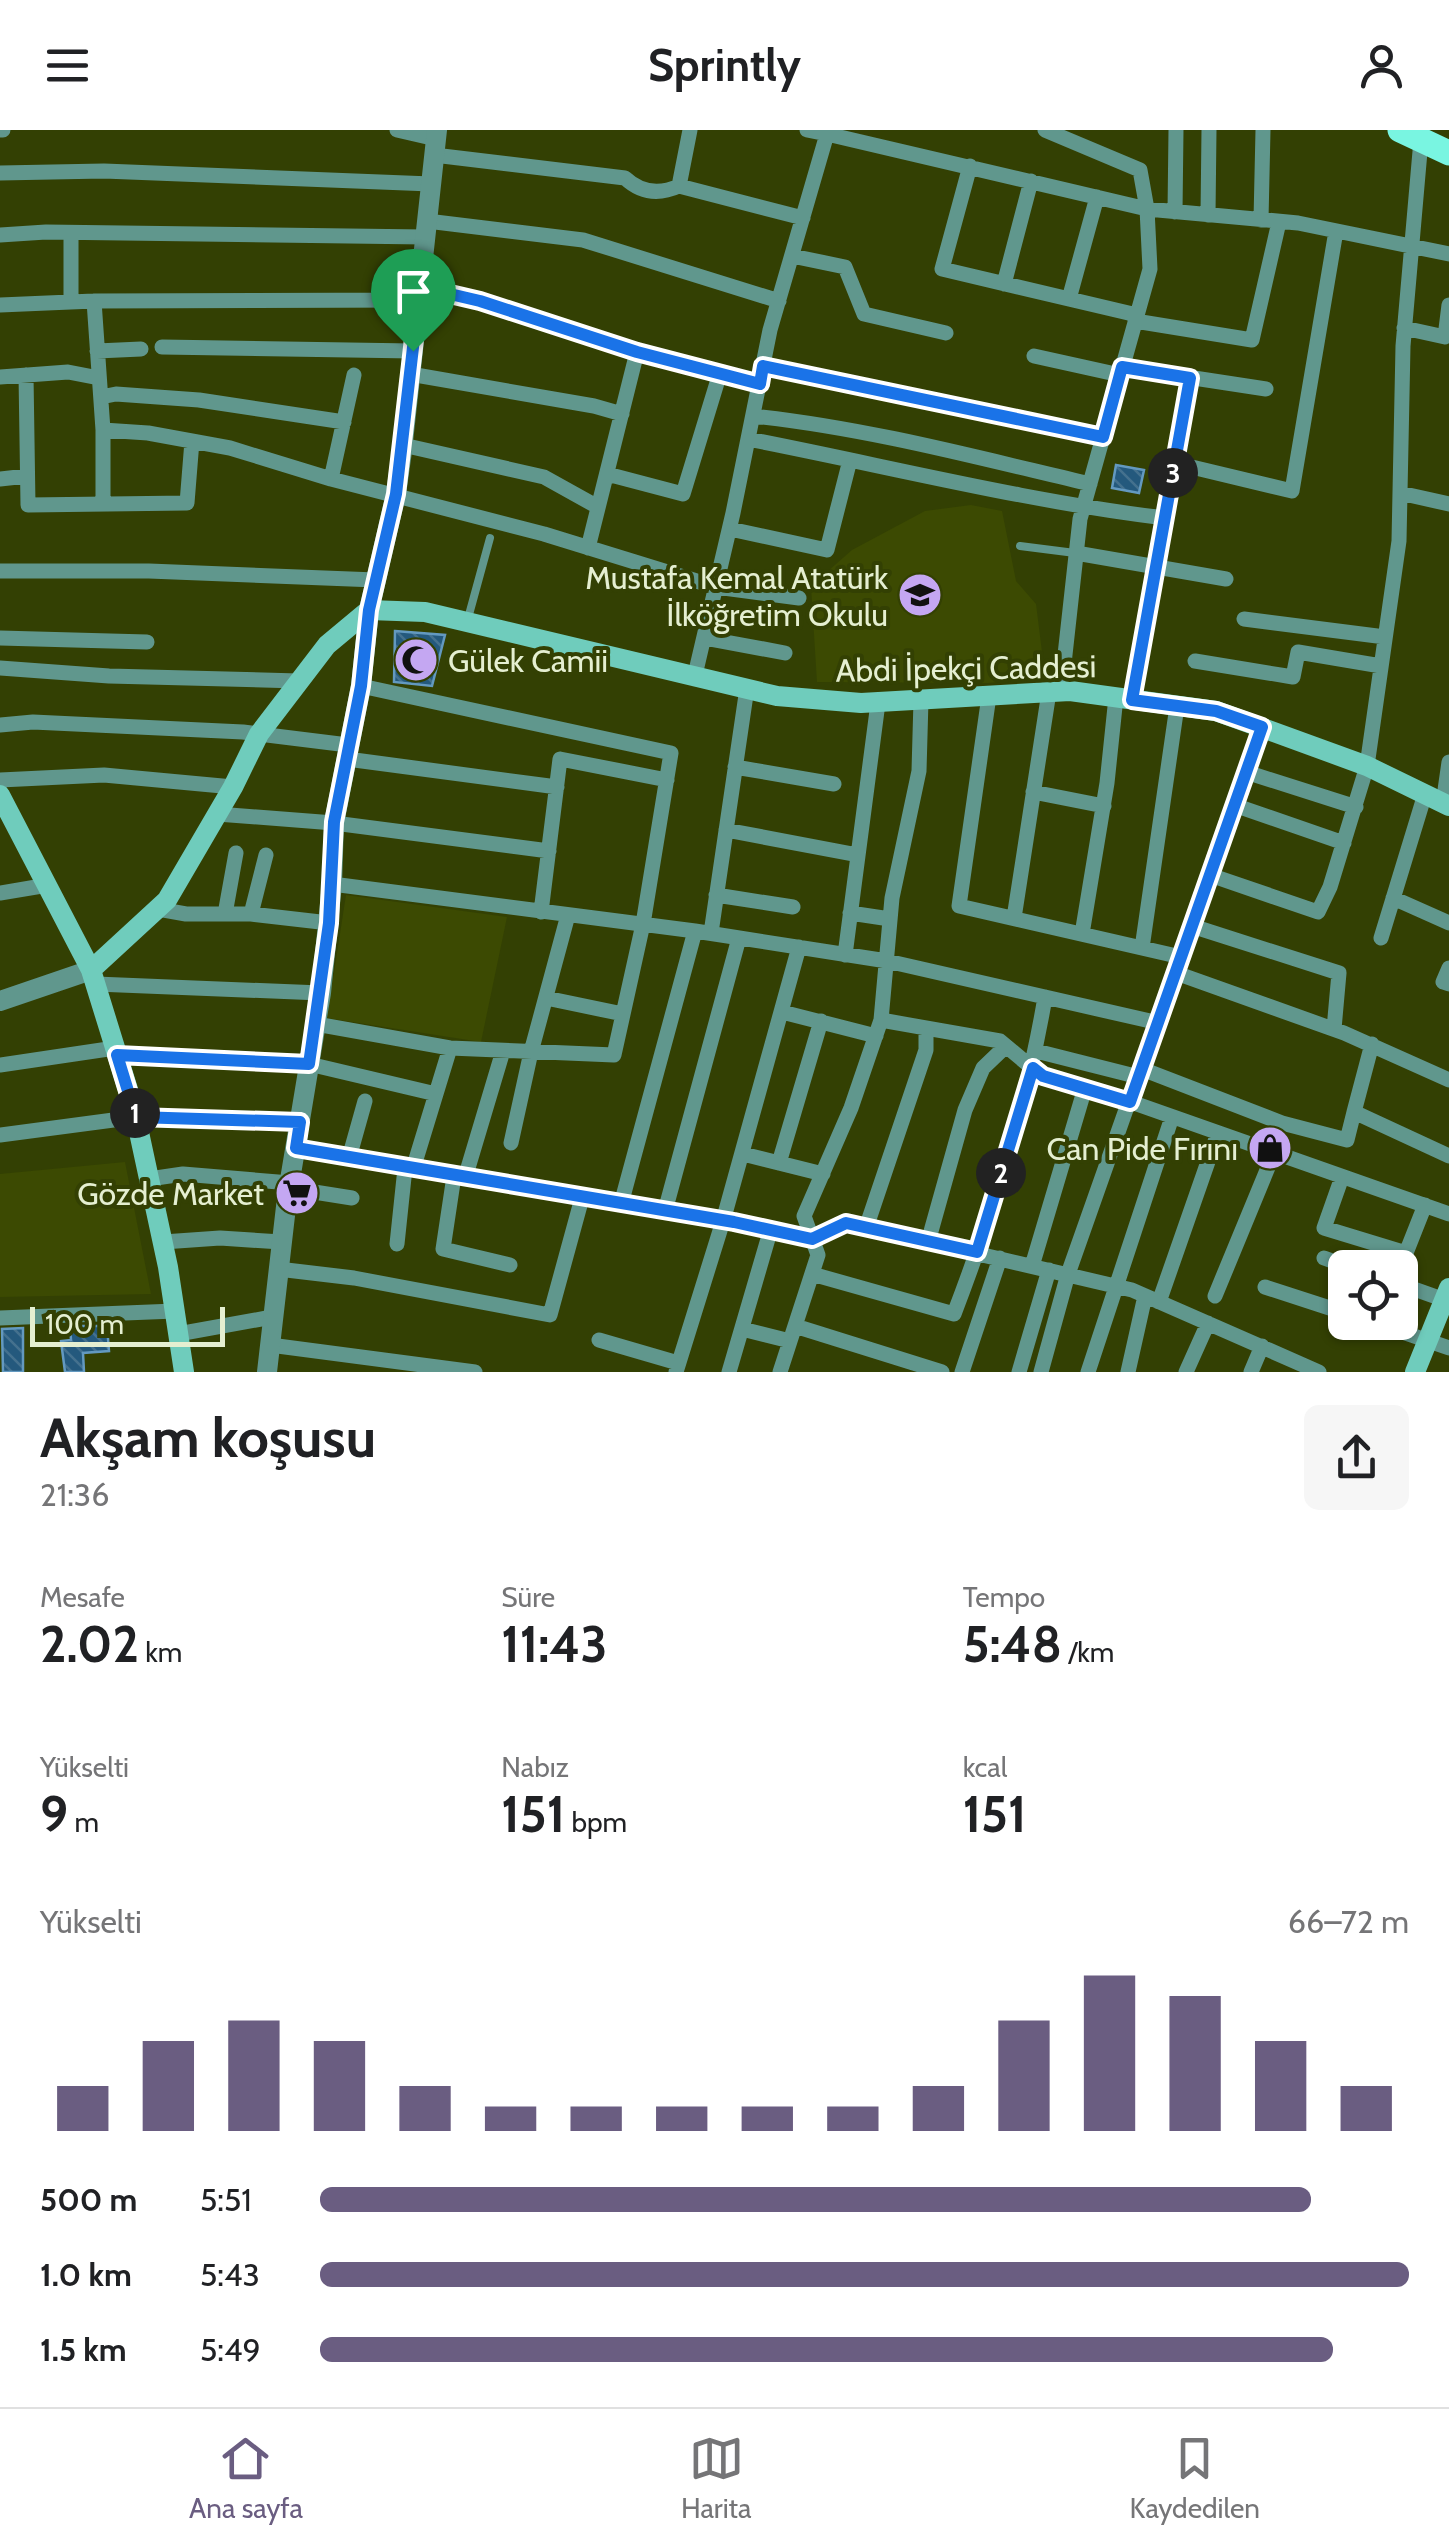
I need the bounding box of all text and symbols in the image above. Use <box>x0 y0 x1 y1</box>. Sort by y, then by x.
icon: menu <box>40 38 95 93</box>
text: Sprintly <box>648 38 801 92</box>
icon: person <box>1354 38 1409 93</box>
pin <box>371 249 456 352</box>
icon: arrive <box>386 264 441 319</box>
pin: 3 <box>1148 448 1198 498</box>
text: 3 <box>1165 456 1181 490</box>
place label: Mustafa Kemal Atatürk İlköğretim Okulu <box>585 558 889 634</box>
school or university icon: Mustafa Kemal Atatürk İlköğretim Okulu <box>897 572 943 618</box>
mosque icon: Gülek Camii <box>393 637 439 683</box>
place label: Gülek Camii <box>448 641 608 680</box>
street label: Abdi İpekçi Caddesi <box>835 646 1097 690</box>
pin: 1 <box>110 1088 160 1138</box>
text: 1 <box>130 1096 140 1130</box>
shop icon: Can Pide Fırını <box>1247 1125 1293 1171</box>
place label: Can Pide Fırını <box>1047 1129 1238 1168</box>
pin: 2 <box>976 1148 1026 1198</box>
text: 2 <box>994 1156 1008 1190</box>
supermarket icon: Gözde Market <box>274 1170 320 1216</box>
place label: Gözde Market <box>77 1174 264 1213</box>
map controls <box>1328 1250 1418 1340</box>
button: locate <box>1328 1250 1418 1340</box>
scale bar <box>30 1302 225 1346</box>
text: 100 m <box>45 1307 124 1341</box>
text: Akşam koşusu <box>40 1404 376 1471</box>
button: share <box>1304 1405 1409 1510</box>
text: 21:36 <box>40 1475 109 1514</box>
text: Mesafe <box>40 1580 125 1614</box>
text: Süre <box>501 1580 555 1614</box>
text: Tempo <box>963 1580 1045 1614</box>
text: 2.02 <box>40 1614 139 1675</box>
text: 11:43 <box>501 1614 607 1675</box>
text: 5:48 <box>963 1614 1062 1675</box>
text: km <box>139 1635 182 1669</box>
text: /km <box>1062 1635 1114 1669</box>
text: Yükselti <box>40 1750 129 1784</box>
text: Nabız <box>501 1750 569 1784</box>
text: kcal <box>963 1750 1007 1784</box>
text: 9 <box>40 1784 68 1845</box>
text: 151 <box>501 1784 565 1845</box>
text: 151 <box>963 1784 1026 1845</box>
text: m <box>68 1805 99 1839</box>
text: bpm <box>565 1805 627 1839</box>
text: Yükselti <box>40 1902 142 1941</box>
text: 66–72 m <box>1288 1902 1409 1941</box>
text: 500 m <box>40 2180 137 2219</box>
text: 5:51 <box>200 2180 252 2219</box>
text: 1.0 km <box>40 2255 132 2294</box>
text: 5:43 <box>200 2255 260 2294</box>
text: 1.5 km <box>40 2330 127 2369</box>
text: 5:49 <box>200 2330 261 2369</box>
tab: Ana sayfa <box>189 2431 303 2525</box>
tab: Harita <box>681 2431 751 2525</box>
tab: Kaydedilen <box>1130 2431 1260 2525</box>

